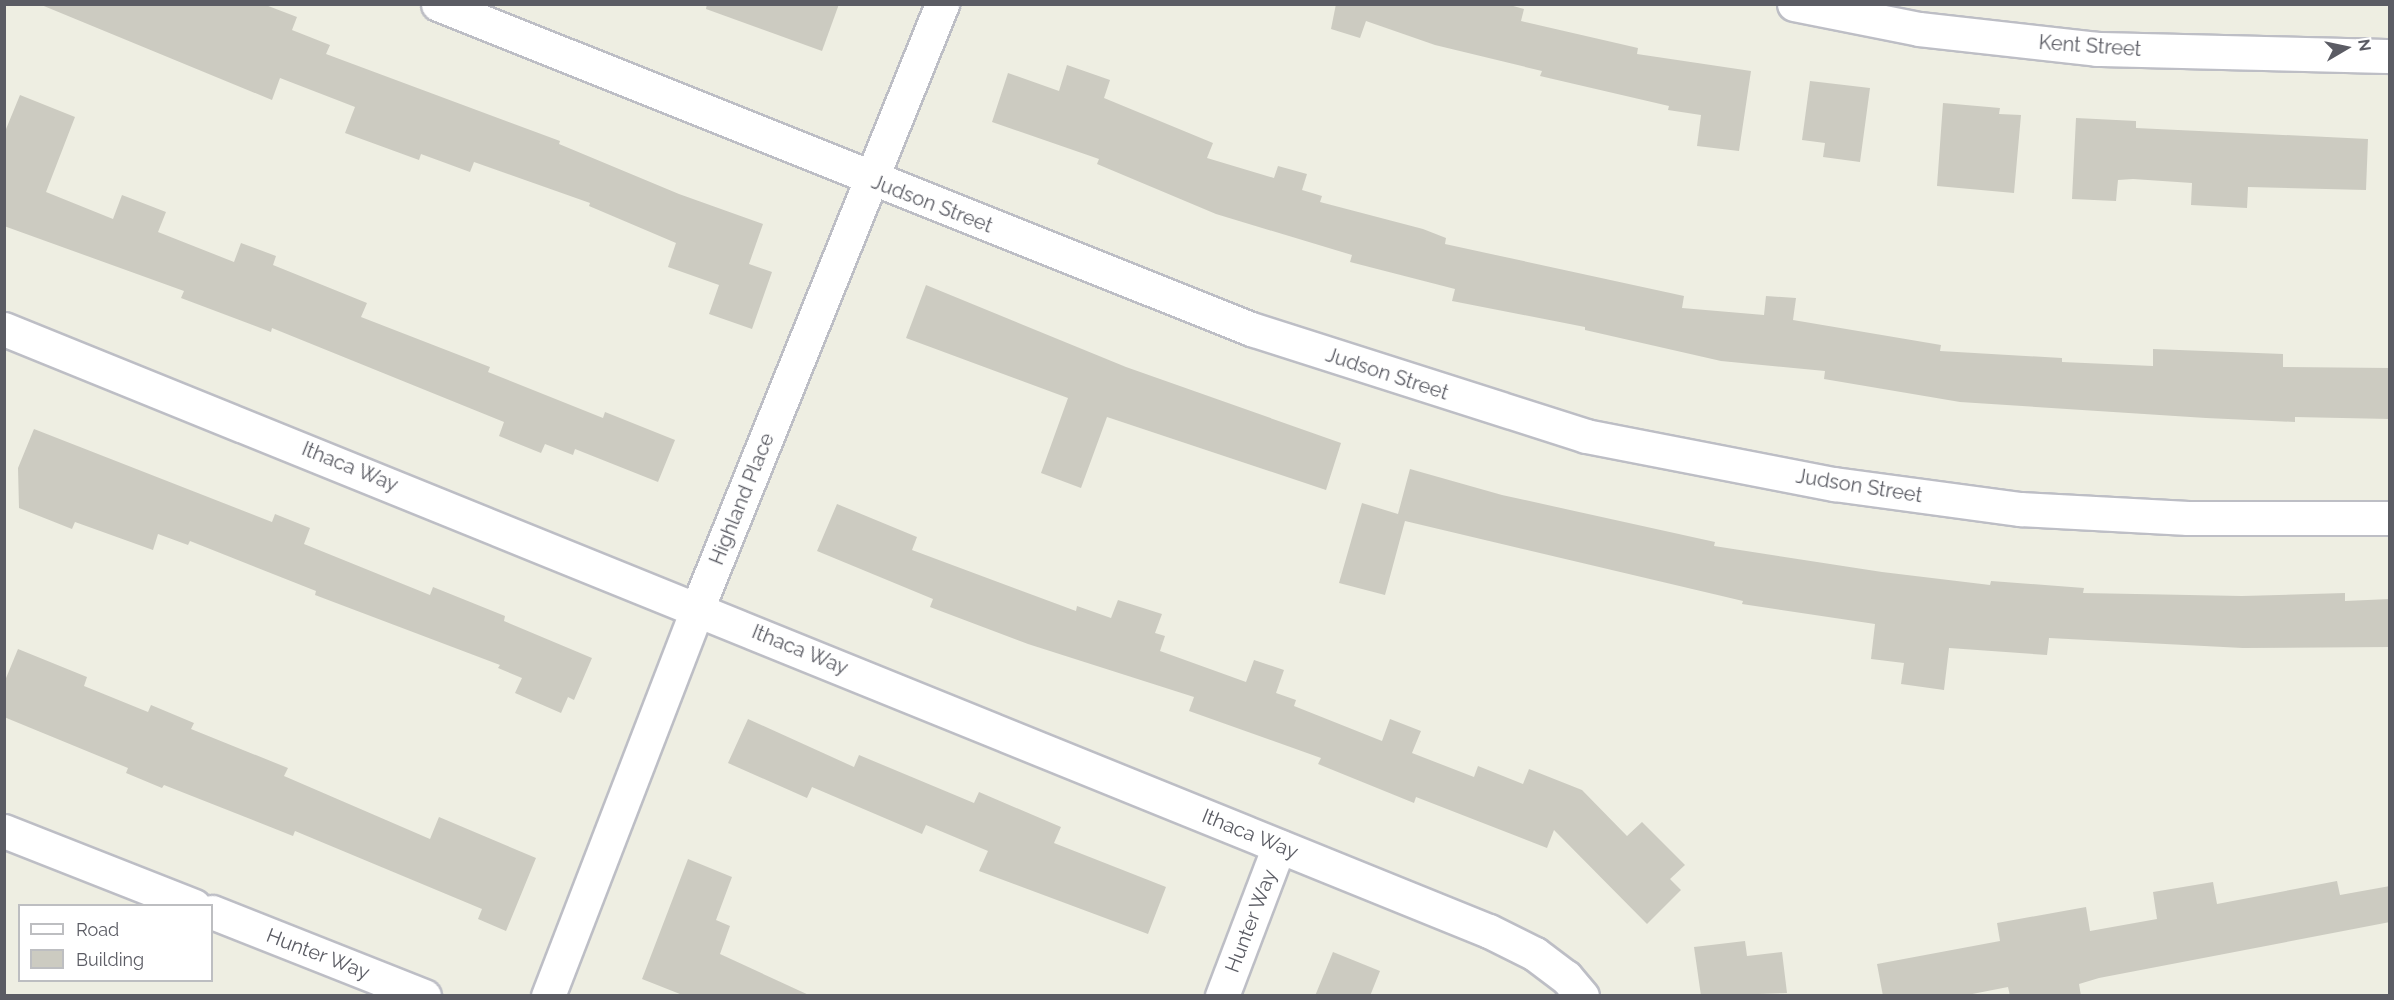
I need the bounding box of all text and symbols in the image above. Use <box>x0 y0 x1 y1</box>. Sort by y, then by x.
north arrow <box>2316 18 2376 78</box>
street label: Kent Street <box>2038 30 2142 62</box>
text: N <box>2354 38 2375 53</box>
street label: Judson Street <box>868 170 996 238</box>
street label: Judson Street <box>1323 343 1451 405</box>
street label: Highland Place <box>705 430 779 568</box>
street label: Ithaca Way <box>298 437 402 497</box>
street label: Judson Street <box>1794 464 1924 508</box>
street label: Ithaca Way <box>748 620 852 680</box>
street label: Ithaca Way <box>1198 804 1302 864</box>
street label: Hunter Way <box>1220 865 1282 977</box>
legend <box>18 904 213 982</box>
text: Road <box>76 919 119 940</box>
street label: Hunter Way <box>262 923 374 985</box>
text: Building <box>76 949 144 970</box>

